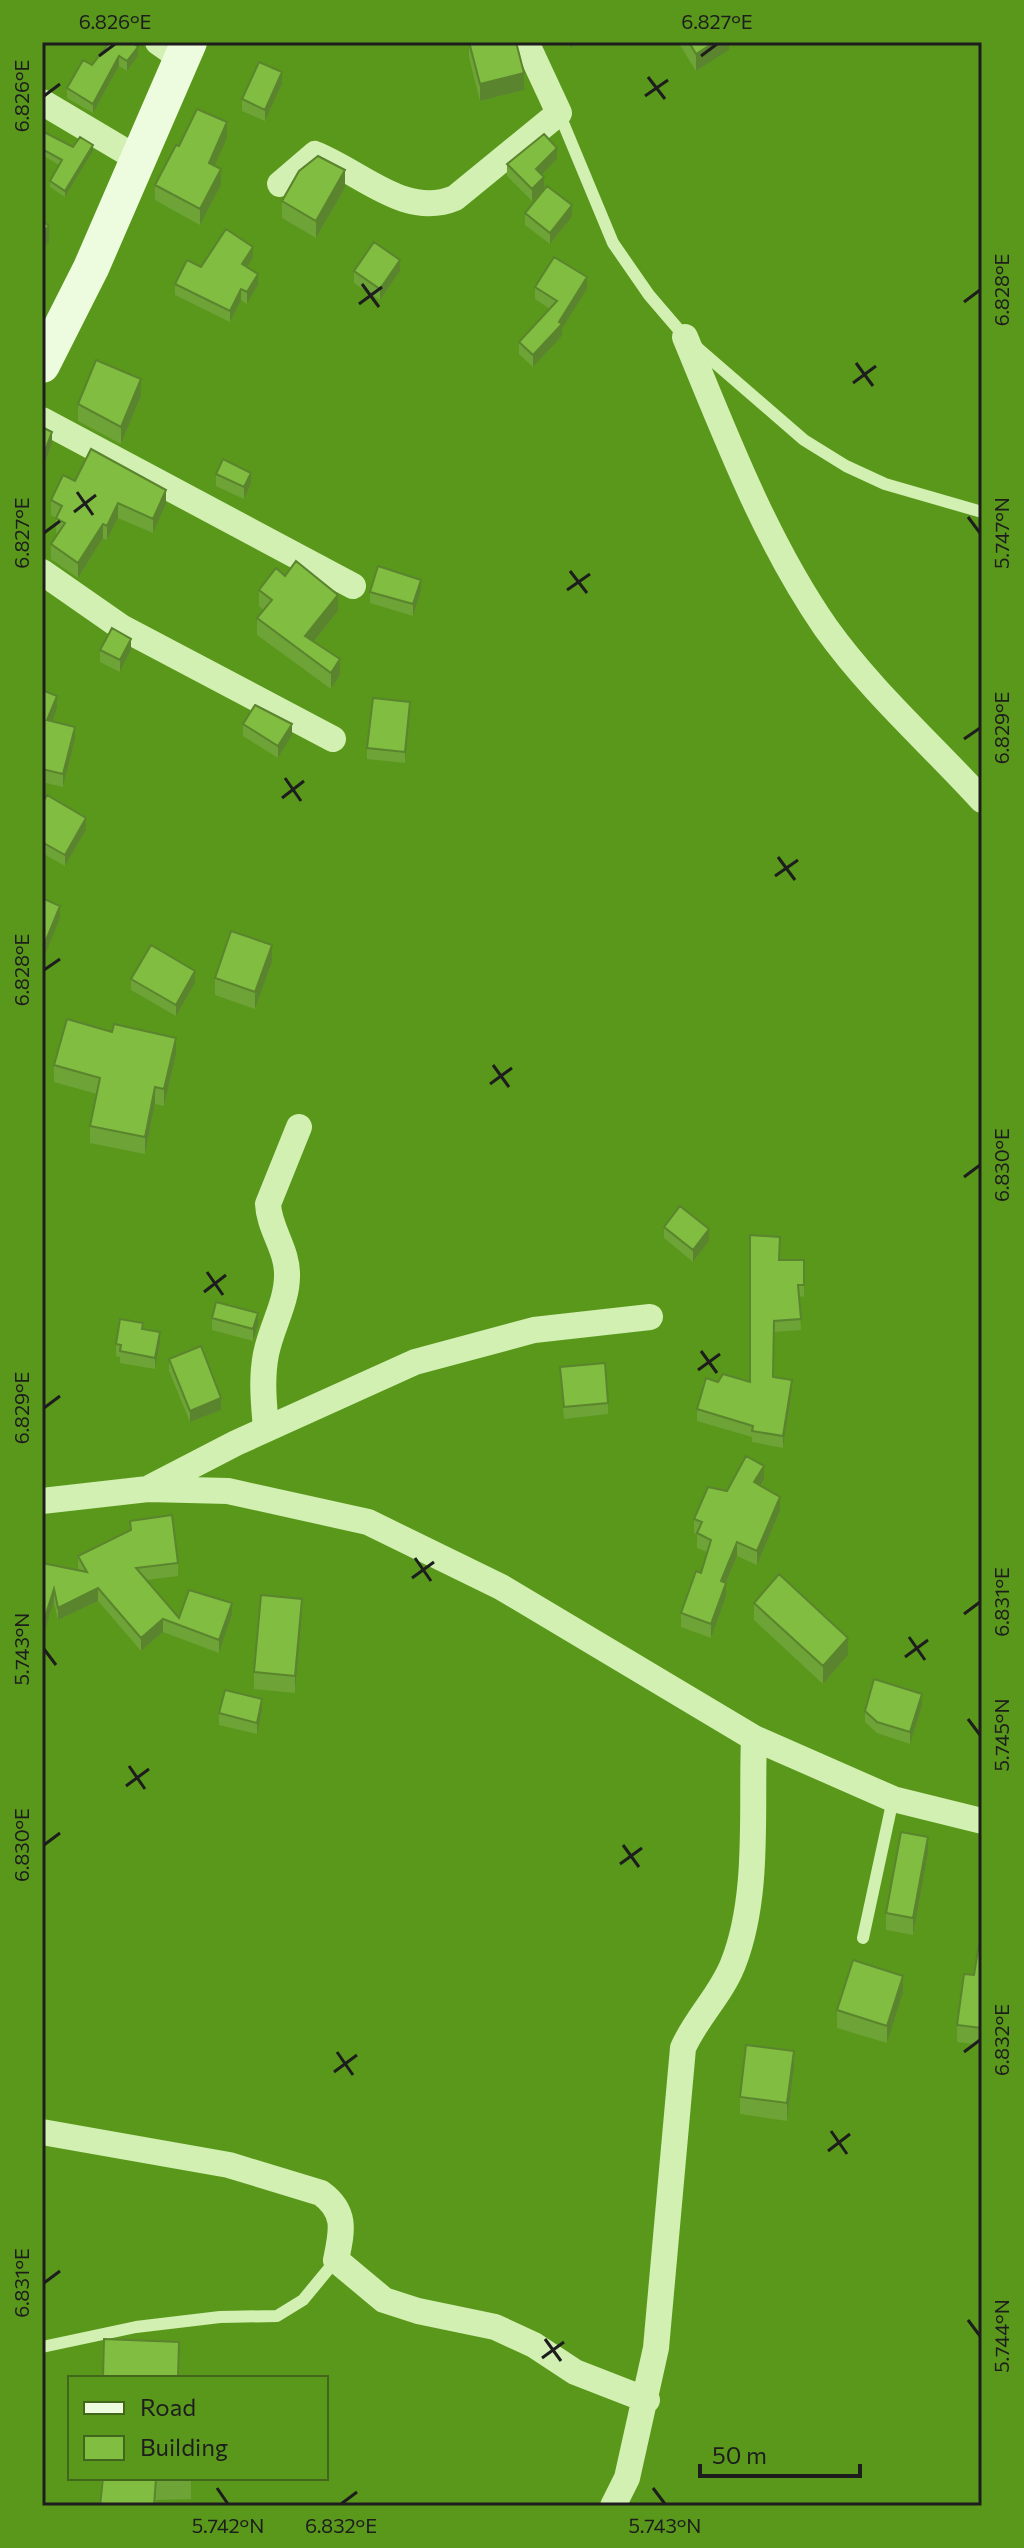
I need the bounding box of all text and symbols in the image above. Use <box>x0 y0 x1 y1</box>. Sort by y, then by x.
text: 6.826°E <box>79 9 151 33</box>
text: 6.827°E <box>681 9 753 33</box>
text: 6.826°E <box>9 60 33 132</box>
text: 6.828°E <box>989 254 1013 326</box>
text: 6.827°E <box>9 497 33 569</box>
text: 5.747°N <box>989 497 1013 569</box>
text: 6.829°E <box>989 692 1013 764</box>
text: 6.828°E <box>9 934 33 1006</box>
text: 6.830°E <box>989 1128 1013 1202</box>
text: 6.829°E <box>9 1372 33 1444</box>
text: 6.831°E <box>989 1567 1013 1637</box>
text: 5.743°N <box>9 1613 33 1685</box>
text: 5.745°N <box>989 1698 1013 1772</box>
text: 6.830°E <box>9 1808 33 1882</box>
text: 6.832°E <box>989 2004 1013 2076</box>
text: 6.831°E <box>9 2248 33 2318</box>
text: 5.744°N <box>989 2299 1013 2373</box>
legend <box>68 2376 328 2480</box>
text: Road <box>140 2392 196 2421</box>
scale bar <box>700 2428 860 2478</box>
text: Building <box>140 2432 228 2461</box>
text: 50 m <box>712 2440 767 2469</box>
text: 5.742°N <box>192 2513 264 2537</box>
text: 6.832°E <box>305 2513 377 2537</box>
text: 5.743°N <box>629 2513 701 2537</box>

